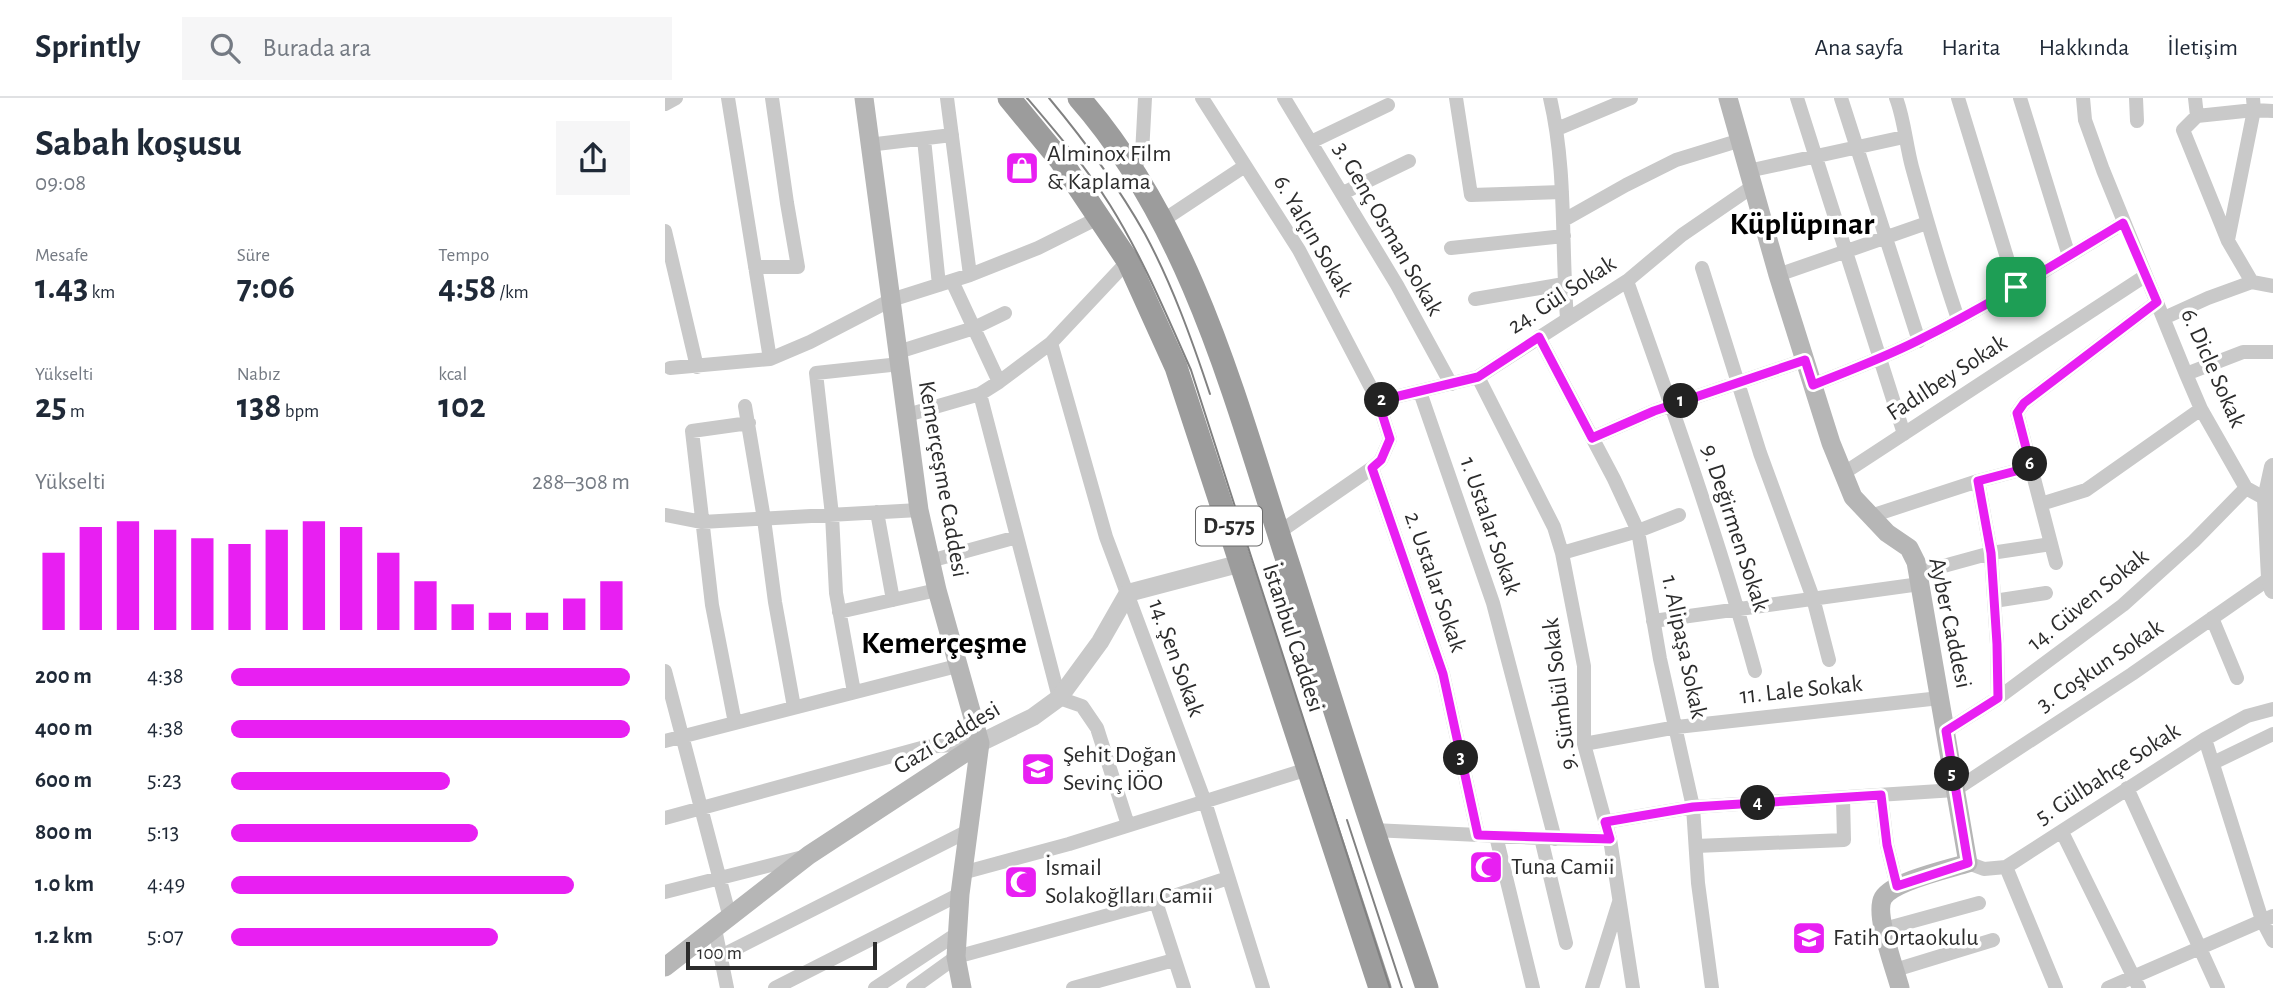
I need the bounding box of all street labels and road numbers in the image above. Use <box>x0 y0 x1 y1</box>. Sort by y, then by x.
street label: 3. Genç Osman Sokak <box>1329 138 1447 320</box>
street label: 6. Yalçın Sokak <box>1269 171 1357 301</box>
street label: 24. Gül Sokak <box>1504 251 1620 339</box>
street label: 6. Dicle Sokak <box>2176 305 2250 431</box>
street label: Fadılbey Sokak <box>1883 330 2011 426</box>
street label: Kemerçeşme Caddesi <box>914 379 972 579</box>
street label: 9. Değirmen Sokak <box>1697 442 1773 615</box>
street label: 1. Ustalar Sokak <box>1455 454 1525 598</box>
road number: D-575 <box>1196 506 1262 546</box>
street label: 2. Ustalar Sokak <box>1400 509 1470 655</box>
street label: 14. Güven Sokak <box>2023 544 2153 656</box>
street label: Ayber Caddesi <box>1924 555 1976 691</box>
street label: İstanbul Caddesi <box>1258 561 1329 715</box>
street label: 1. Alipaşa Sokak <box>1657 573 1711 721</box>
street label: 14. Şen Sokak <box>1144 596 1208 720</box>
street label: 3. Coşkun Sokak <box>2033 615 2167 717</box>
street label: 9. Sümbül Sokak <box>1539 617 1581 771</box>
street label: 11. Lale Sokak <box>1739 672 1864 708</box>
street label: Gazi Caddesi <box>890 697 1004 779</box>
street label: 5. Gülbahçe Sokak <box>2031 718 2185 830</box>

